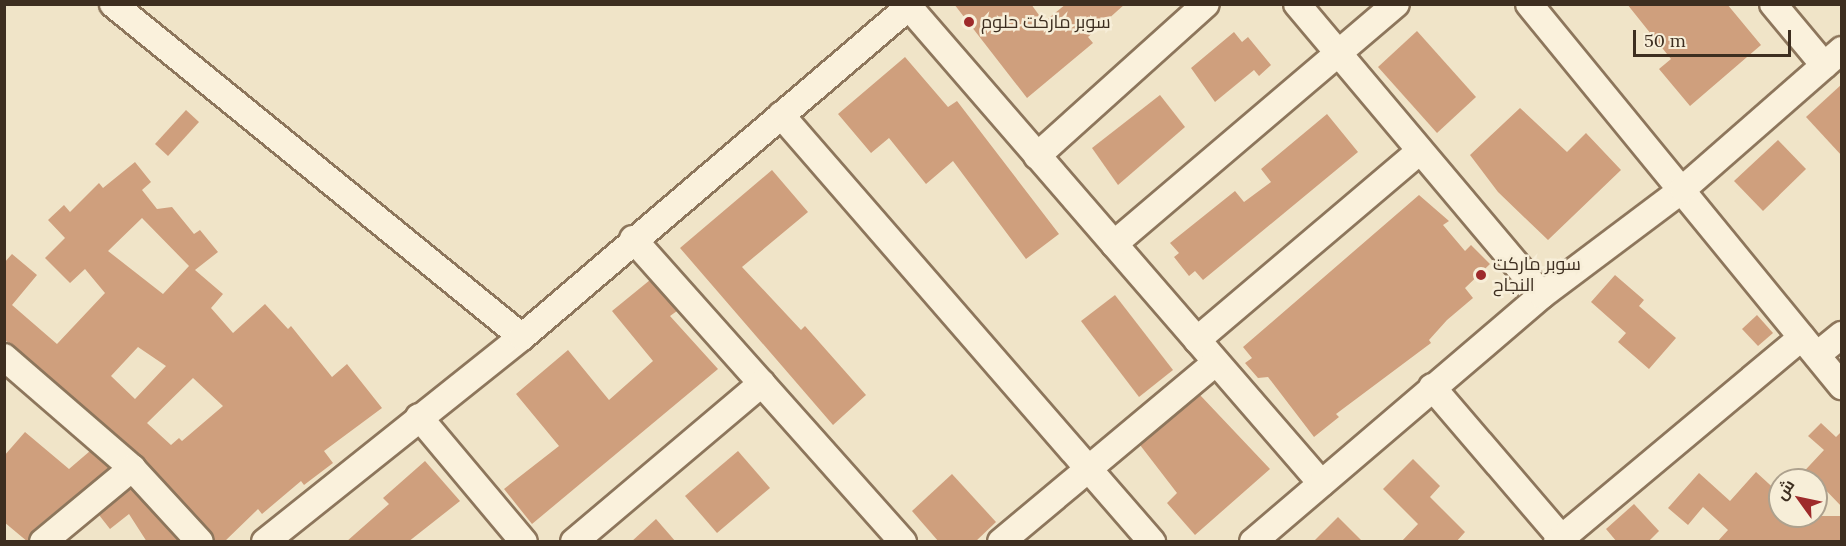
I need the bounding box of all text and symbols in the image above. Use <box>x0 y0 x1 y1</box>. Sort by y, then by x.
place label: سوبر ماركت حلوم <box>981 11 1111 33</box>
marker: سوبر ماركت حلوم <box>962 15 976 29</box>
scale bar <box>1636 18 1794 56</box>
text: 50 m <box>1644 29 1686 52</box>
place label: سوبر ماركت النجاح <box>1493 254 1581 296</box>
marker: سوبر ماركت النجاح <box>1474 268 1488 282</box>
north arrow <box>1768 468 1828 528</box>
text: ش <box>1771 475 1799 503</box>

